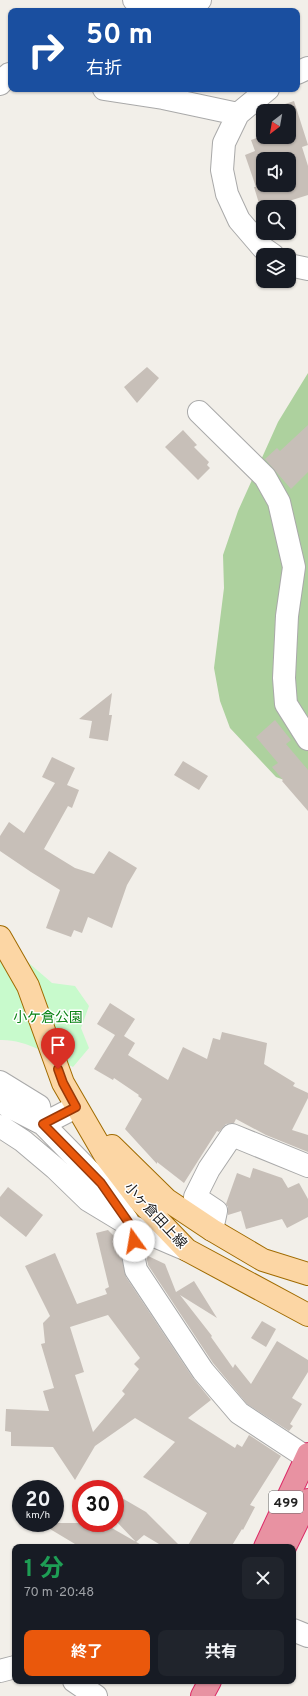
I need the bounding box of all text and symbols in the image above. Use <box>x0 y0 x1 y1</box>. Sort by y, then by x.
text: 50 m <box>86 18 153 54</box>
icon: right <box>20 24 72 76</box>
text: 右折 <box>86 58 122 81</box>
north arrow <box>256 104 296 144</box>
map controls <box>256 104 296 288</box>
button: sound <box>256 152 296 192</box>
button: search <box>256 200 296 240</box>
button: layers <box>256 248 296 288</box>
park label: 小ケ倉公園 <box>13 1010 83 1027</box>
pin <box>41 1028 75 1069</box>
icon: arrive <box>47 1034 69 1056</box>
street label: 小ヶ倉田上線 <box>120 1180 190 1253</box>
position arrow <box>113 1220 155 1262</box>
speed limit sign: 30 <box>72 1480 124 1532</box>
text: 20 <box>25 1488 51 1514</box>
road number: 499 <box>269 1491 303 1513</box>
text: km/h <box>26 1509 50 1522</box>
text: 1 分 <box>24 1555 64 1585</box>
button: close <box>242 1557 284 1599</box>
text: 70 m · 20:48 <box>24 1585 94 1601</box>
button: 終了 <box>24 1630 150 1676</box>
button: 共有 <box>158 1630 284 1676</box>

